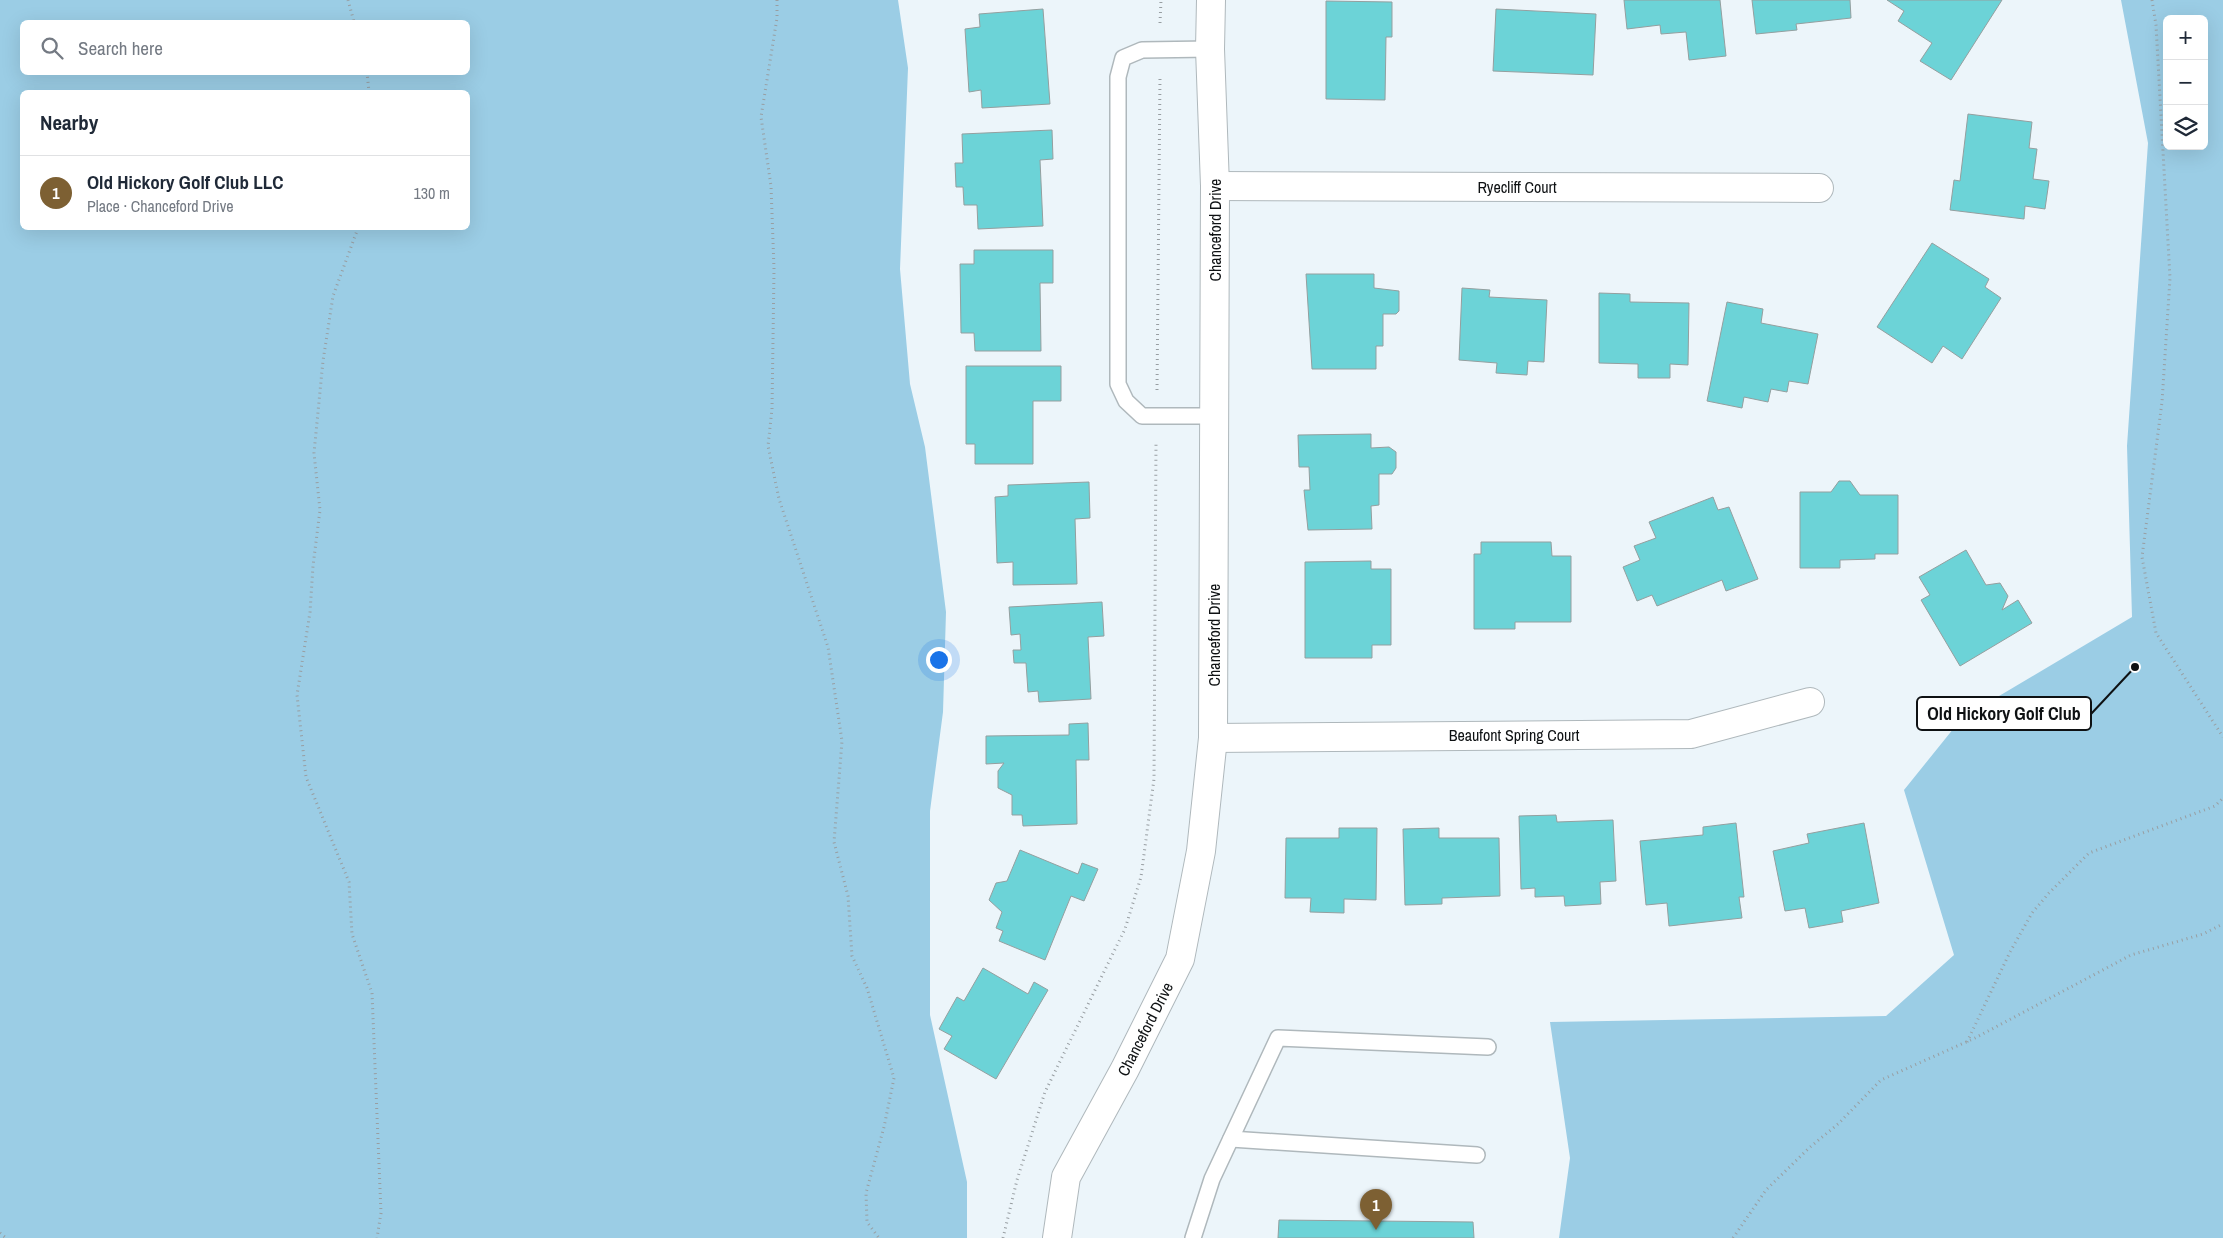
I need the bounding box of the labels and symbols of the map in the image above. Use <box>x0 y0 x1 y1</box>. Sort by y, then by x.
street label: Ryecliff Court <box>1477 176 1557 198</box>
street label: Chanceford Drive <box>1204 179 1226 281</box>
street label: Chanceford Drive <box>1203 584 1225 686</box>
your location <box>926 647 952 673</box>
callout: Old Hickory Golf Club <box>1917 697 2091 730</box>
text: Old Hickory Golf Club <box>1927 701 2081 726</box>
street label: Beaufont Spring Court <box>1449 724 1580 746</box>
street label: Chanceford Drive <box>1112 978 1178 1080</box>
pin: 1 <box>1360 1189 1392 1230</box>

